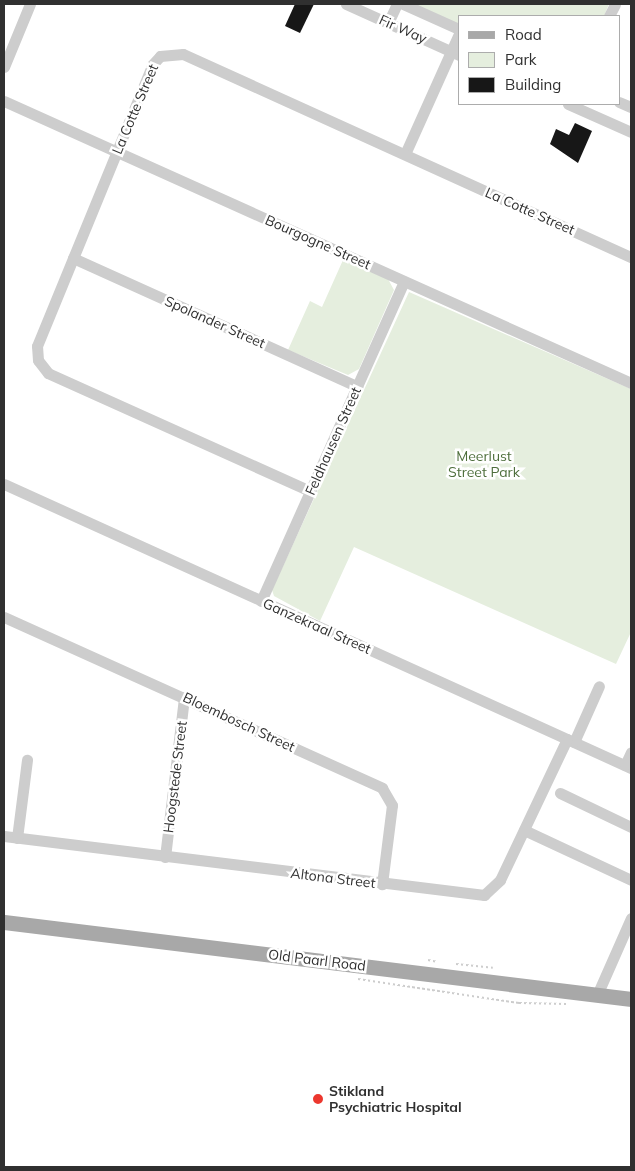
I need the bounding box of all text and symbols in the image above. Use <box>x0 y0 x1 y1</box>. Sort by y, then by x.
street label: Fir Way <box>377 11 429 47</box>
legend <box>458 15 620 105</box>
text: Road <box>505 25 542 44</box>
text: Park <box>505 50 537 69</box>
street label: La Cotte Street <box>108 61 162 157</box>
text: Building <box>505 75 561 94</box>
street label: La Cotte Street <box>483 184 577 238</box>
street label: Bourgogne Street <box>263 211 373 273</box>
street label: Spolander Street <box>162 292 268 352</box>
street label: Feldhausen Street <box>302 384 364 498</box>
park label: Meerlust Street Park <box>448 448 520 481</box>
street label: Ganzekraal Street <box>260 595 374 657</box>
street label: Bloembosch Street <box>180 689 298 755</box>
street label: Hoogstede Street <box>160 720 190 834</box>
street label: Altona Street <box>290 864 376 892</box>
street label: Old Paarl Road <box>267 946 367 974</box>
place label: Stikland Psychiatric Hospital <box>329 1083 462 1116</box>
marker: Stikland Psychiatric Hospital <box>311 1092 325 1106</box>

